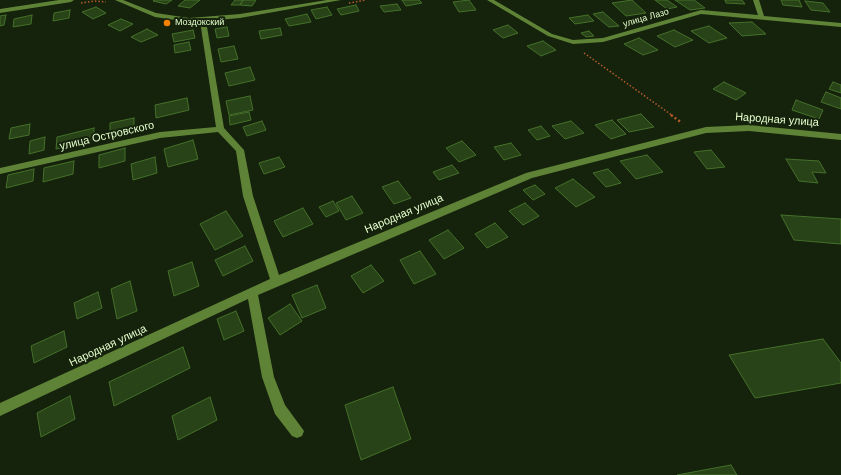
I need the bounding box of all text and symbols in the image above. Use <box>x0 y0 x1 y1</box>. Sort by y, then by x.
street label: улица Лазо <box>622 6 670 30</box>
marker: Моздокский <box>162 18 172 28</box>
place label: Моздокский <box>175 18 224 28</box>
street label: Народная улица <box>735 110 819 130</box>
street label: улица Островского <box>58 119 156 153</box>
street label: Народная улица <box>363 192 445 236</box>
street label: Народная улица <box>67 322 149 370</box>

